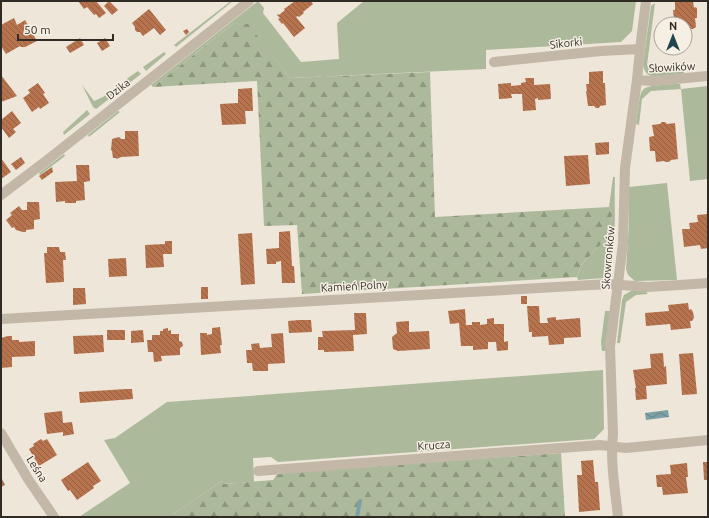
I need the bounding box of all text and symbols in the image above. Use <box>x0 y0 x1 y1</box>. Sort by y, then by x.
scale bar <box>18 16 113 42</box>
north arrow <box>653 16 693 56</box>
text: N <box>669 20 677 32</box>
text: 50 m <box>24 23 51 36</box>
street label: Sikorki <box>549 35 583 51</box>
street label: Słowików <box>648 60 696 74</box>
street label: Dzika <box>104 76 132 102</box>
street label: Skowronków <box>599 226 617 290</box>
street label: Kamień Polny <box>320 278 388 294</box>
street label: Krucza <box>417 438 451 452</box>
street label: Leśna <box>24 454 50 484</box>

